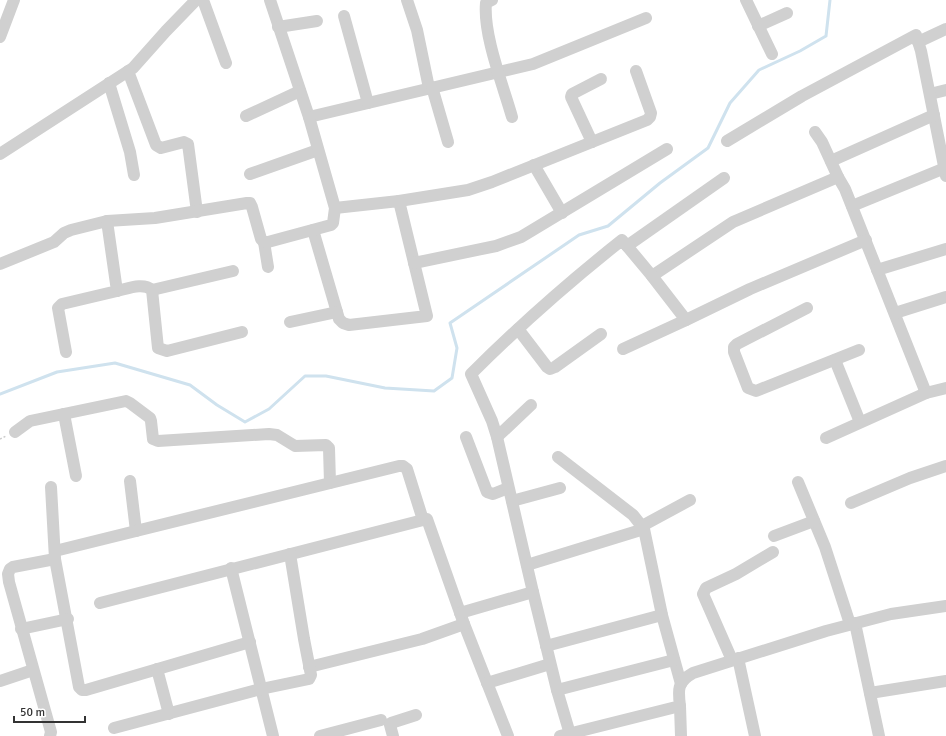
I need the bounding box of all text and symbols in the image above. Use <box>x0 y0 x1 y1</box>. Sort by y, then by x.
scale bar <box>14 698 85 724</box>
text: 50 m <box>20 705 45 720</box>

